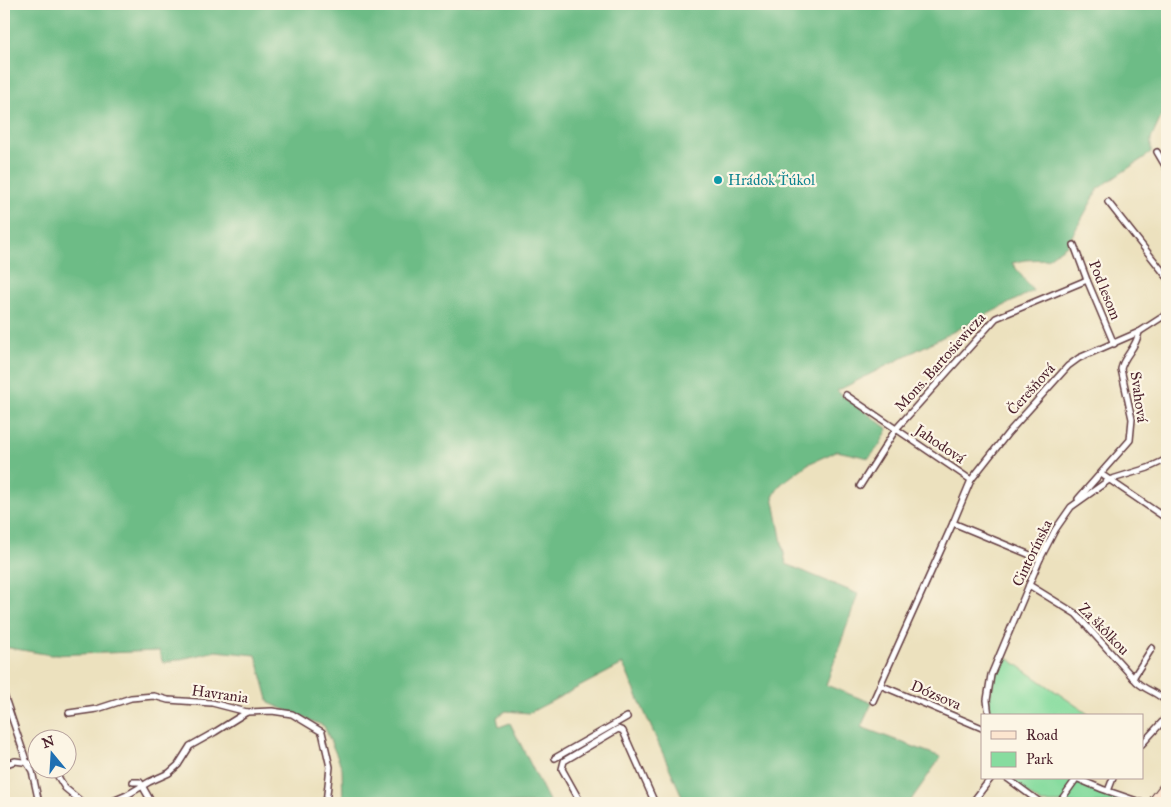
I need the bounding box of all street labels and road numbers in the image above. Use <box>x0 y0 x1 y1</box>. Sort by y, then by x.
street label: Pod lesom <box>1085 258 1125 323</box>
street label: Mons. Bartosiewicza <box>891 308 990 415</box>
street label: Čerešňová <box>1003 358 1059 418</box>
street label: Svahová <box>1127 370 1152 424</box>
street label: Jahodová <box>909 420 969 468</box>
street label: Cintorínska <box>1008 516 1056 589</box>
street label: Za škôlkou <box>1075 599 1133 659</box>
street label: Dózsova <box>908 676 965 714</box>
street label: Havrania <box>191 681 250 707</box>

